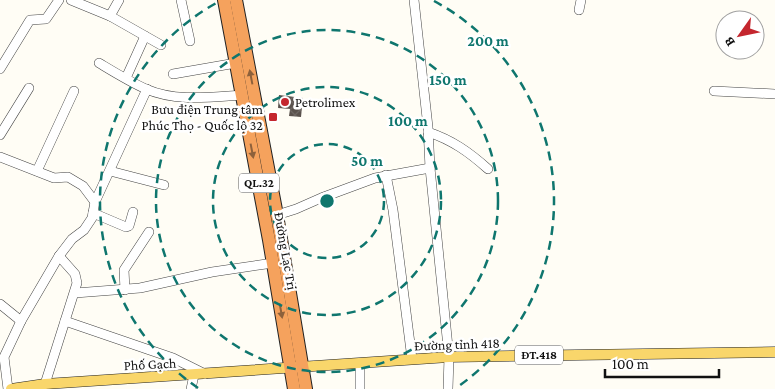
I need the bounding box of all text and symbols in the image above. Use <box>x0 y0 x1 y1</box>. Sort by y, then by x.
north arrow <box>715 10 765 60</box>
text: 200 m <box>467 33 509 49</box>
text: B <box>720 34 738 50</box>
one-way arrow <box>247 69 255 85</box>
text: 150 m <box>429 72 467 88</box>
place label: Petrolimex <box>295 94 356 110</box>
marker: Petrolimex <box>279 96 291 108</box>
place label: Bưu điện Trung tâm Phúc Thọ - Quốc lộ 32 <box>141 101 263 133</box>
marker: Bưu điện Trung tâm Phúc Thọ - Quốc lộ 32 <box>267 111 279 123</box>
text: 100 m <box>388 113 428 129</box>
one-way arrow <box>249 143 257 159</box>
text: 50 m <box>351 153 383 169</box>
road number: QL.32 <box>239 174 279 192</box>
centre of rings <box>318 192 336 210</box>
street label: Đường Lạc Trị <box>271 211 301 292</box>
one-way arrow <box>277 303 285 319</box>
street label: Đường tỉnh 418 <box>414 335 500 353</box>
road number: ĐT.418 <box>515 346 563 364</box>
scale bar <box>605 346 719 378</box>
street label: Phố Gạch <box>123 355 177 373</box>
text: 100 m <box>612 356 649 372</box>

